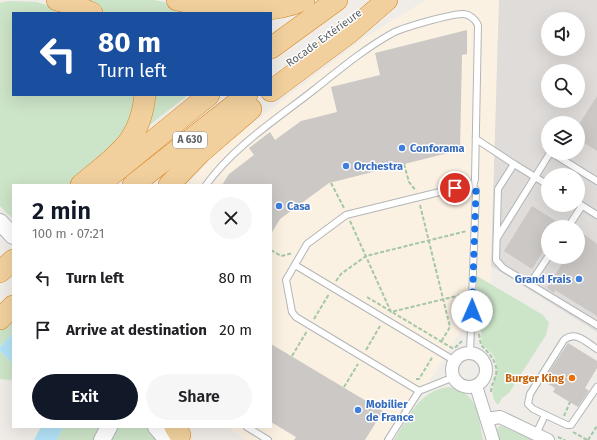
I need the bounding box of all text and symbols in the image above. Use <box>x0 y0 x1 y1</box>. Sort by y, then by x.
street label: Rocade Extérieure <box>284 6 364 70</box>
map controls <box>541 12 585 264</box>
button: sound <box>541 12 585 56</box>
text: 80 m <box>98 26 161 59</box>
icon: left <box>32 28 84 80</box>
text: Turn left <box>98 60 167 82</box>
button: search <box>541 64 585 108</box>
button: layers <box>541 116 585 160</box>
road number: A 630 <box>173 132 207 148</box>
place label: Conforama <box>410 142 464 155</box>
marker: Conforama <box>397 143 407 153</box>
place label: Orchestra <box>354 160 403 173</box>
marker: Orchestra <box>341 161 351 171</box>
button: + <box>541 168 585 212</box>
pin <box>438 171 472 205</box>
icon: arrive <box>444 177 466 199</box>
text: 2 min <box>32 197 91 225</box>
button: close <box>210 197 252 239</box>
place label: Casa <box>287 200 310 213</box>
marker: Casa <box>274 201 284 211</box>
button: − <box>541 220 585 264</box>
text: 100 m · 07:21 <box>32 226 104 241</box>
icon: left <box>32 267 54 289</box>
text: Turn left <box>66 269 124 287</box>
text: 80 m <box>219 269 252 287</box>
place label: Grand Frais <box>515 273 572 286</box>
marker: Grand Frais <box>574 274 584 284</box>
position arrow <box>451 290 493 332</box>
icon: arrive <box>32 319 54 341</box>
text: Arrive at destination <box>66 321 207 339</box>
text: 20 m <box>219 321 252 339</box>
place label: Burger King <box>505 372 565 385</box>
marker: Burger King <box>567 373 577 383</box>
button: Exit <box>32 374 138 420</box>
button: Share <box>146 374 252 420</box>
place label: Mobilier de France <box>366 398 414 424</box>
marker: Mobilier de France <box>353 405 363 415</box>

